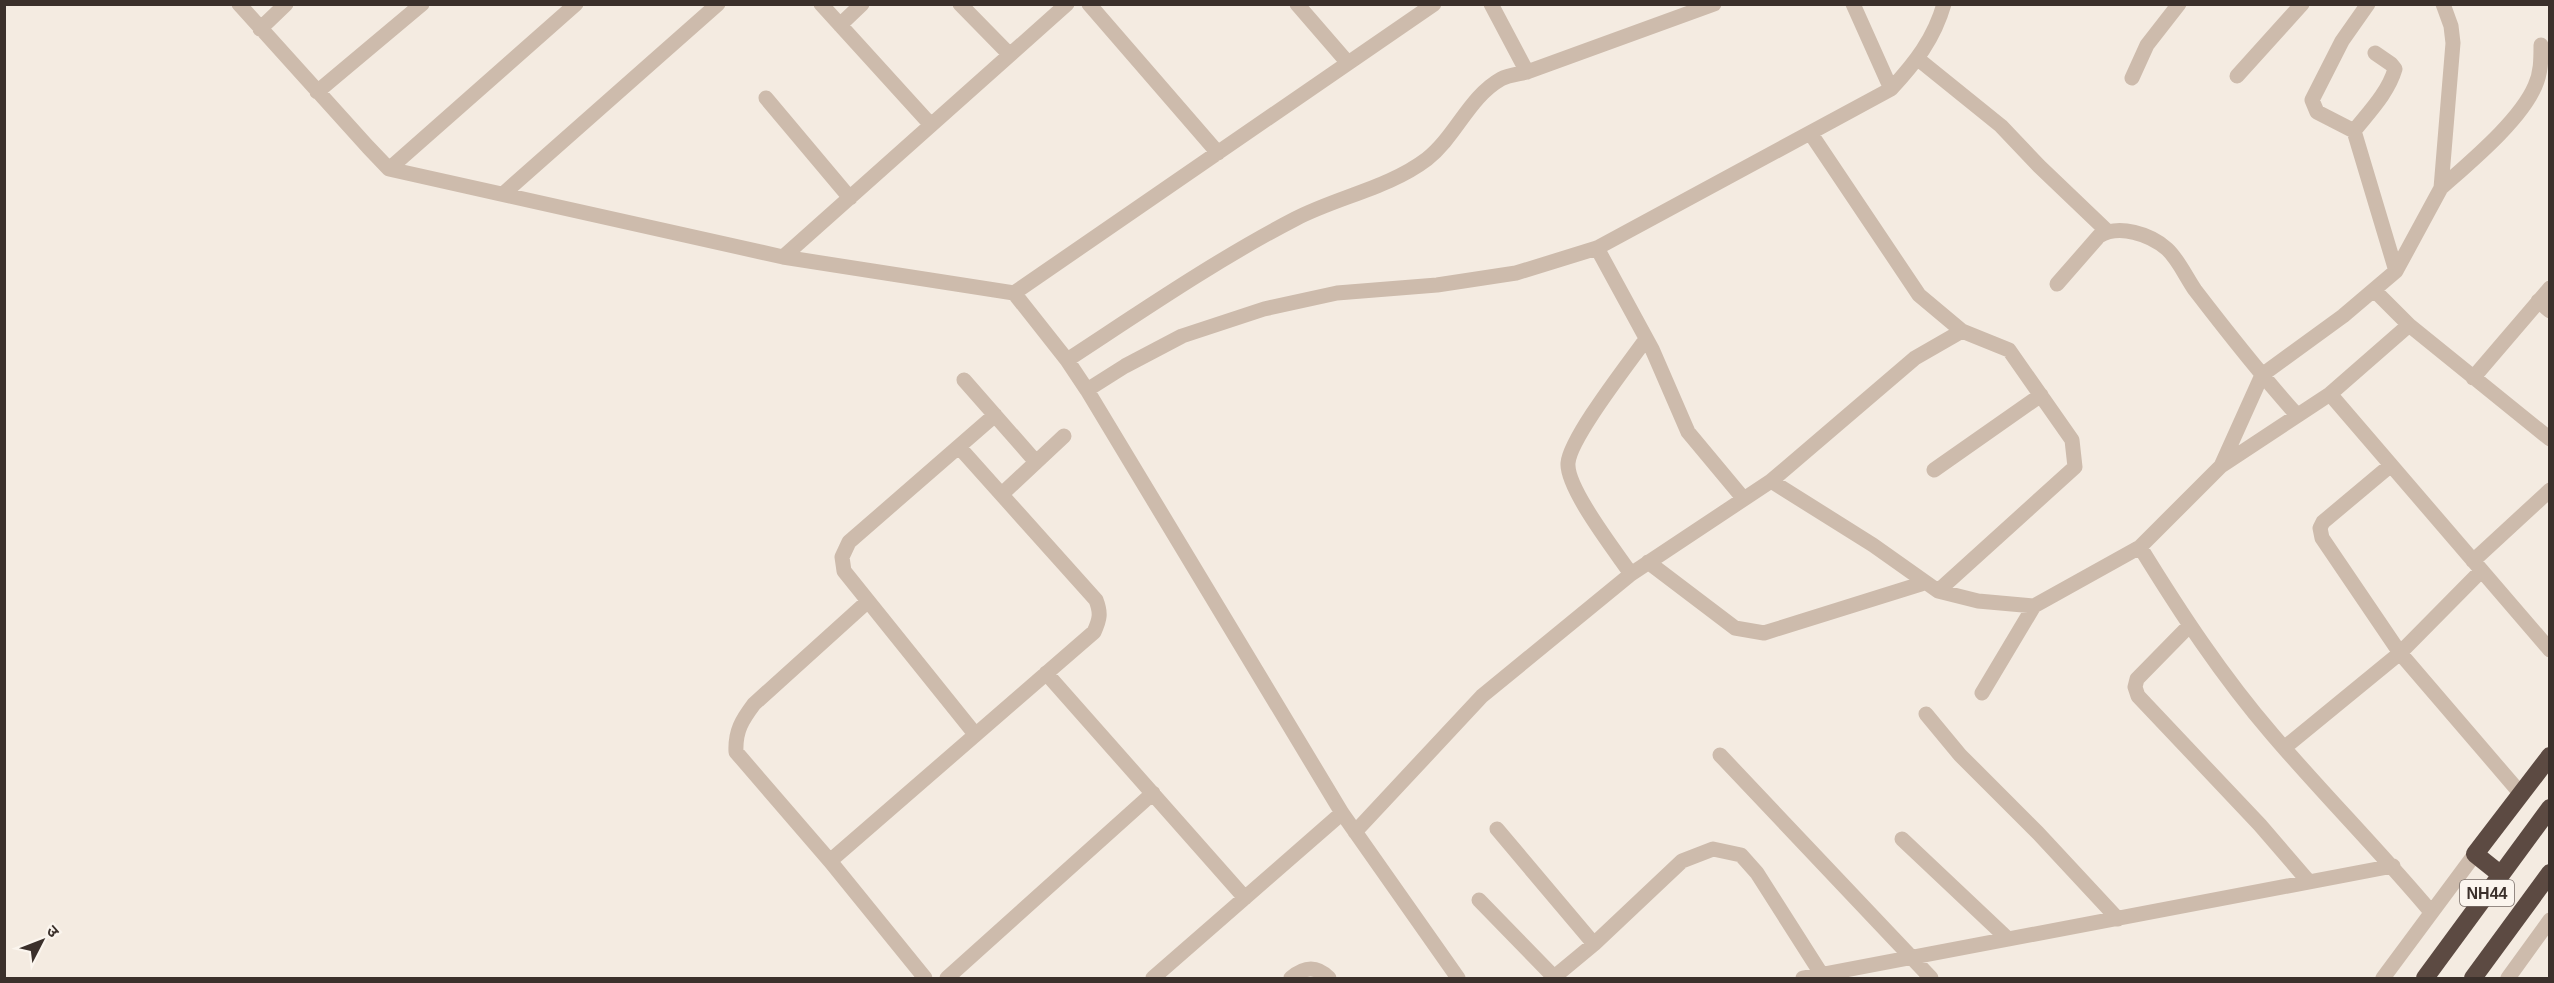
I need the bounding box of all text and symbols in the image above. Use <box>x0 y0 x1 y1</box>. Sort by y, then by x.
road number: NH44 <box>2460 880 2514 906</box>
north arrow <box>12 911 72 971</box>
text: उ <box>43 922 63 941</box>

